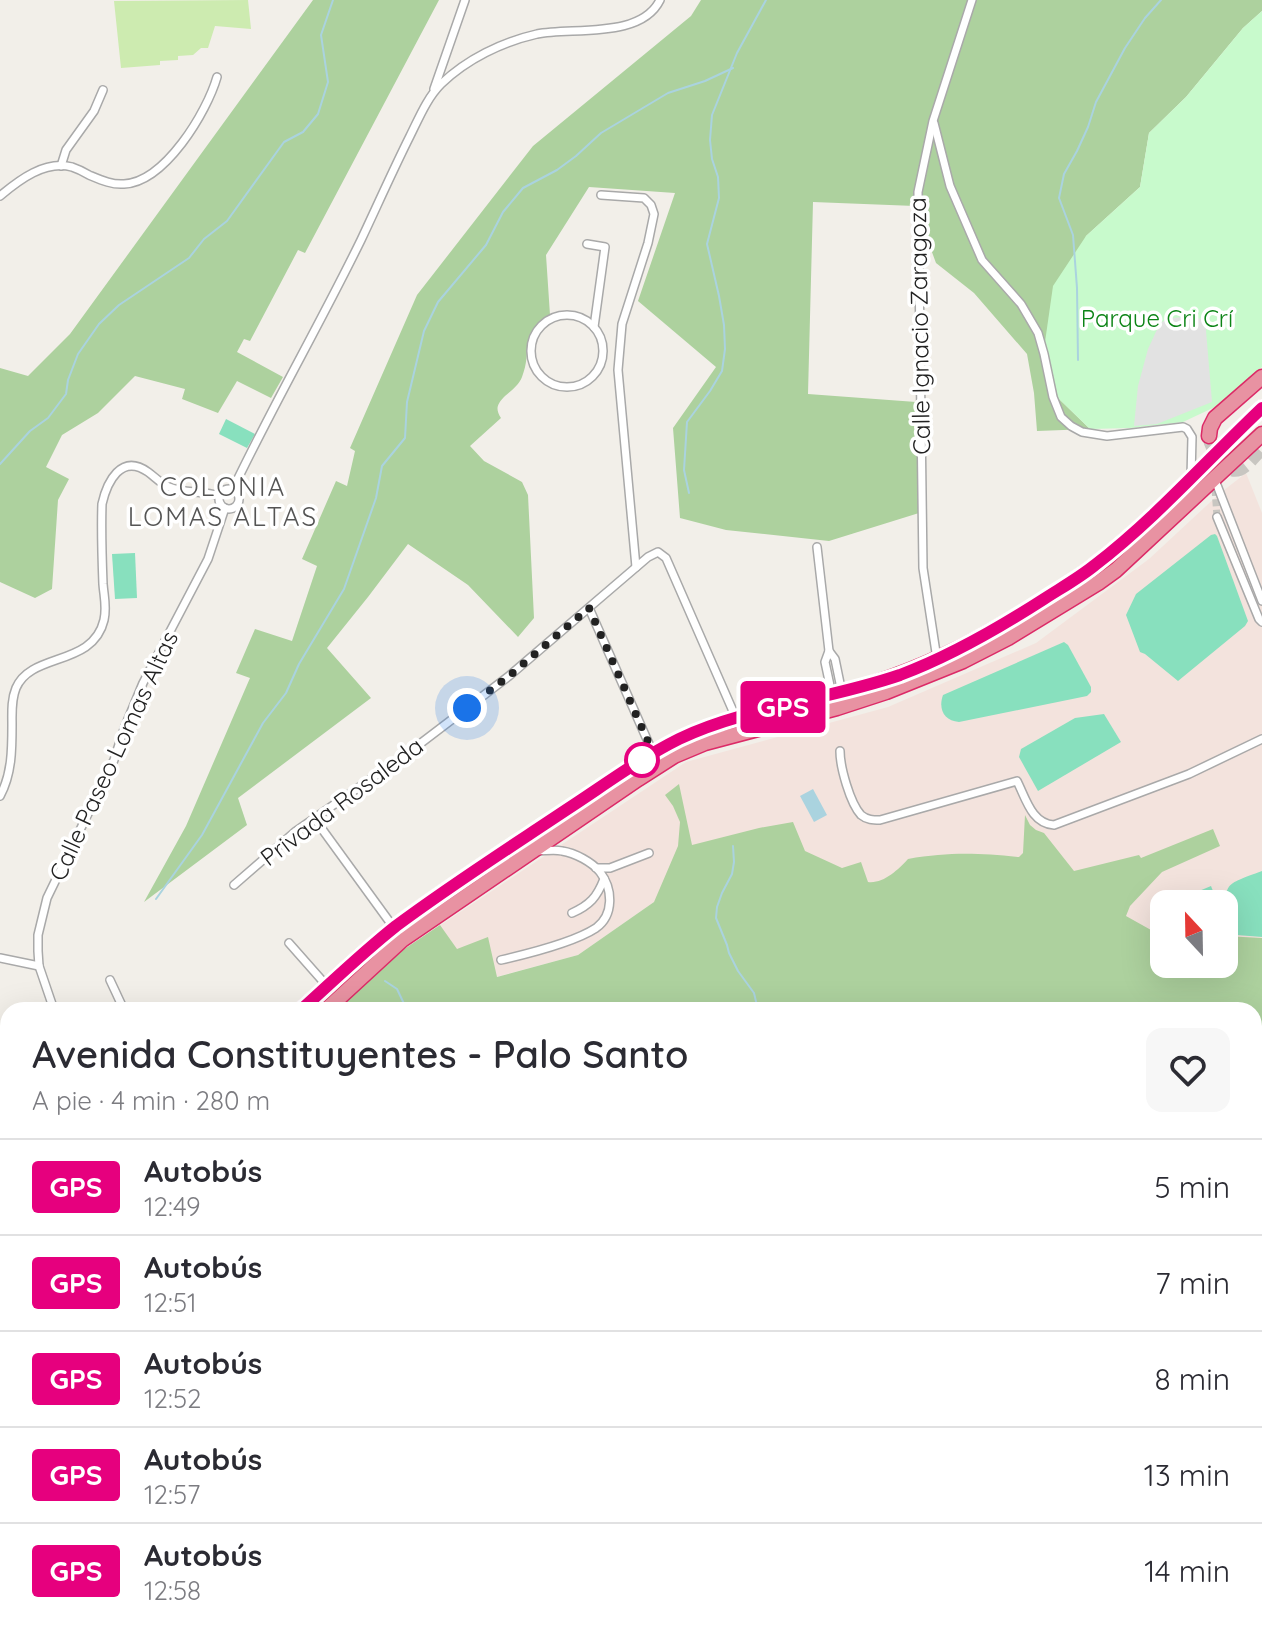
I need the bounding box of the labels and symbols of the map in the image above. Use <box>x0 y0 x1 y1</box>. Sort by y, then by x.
street label: Calle Ignacio Zaragoza <box>902 197 936 455</box>
park label: Parque Cri Crí <box>1081 303 1234 333</box>
district label: COLONIA LOMAS ALTAS <box>128 470 318 533</box>
street label: Calle Paseo Lomas Altas <box>42 626 184 885</box>
line badge: GPS <box>737 681 829 733</box>
your location <box>447 688 487 728</box>
street label: Privada Rosaleda <box>254 730 429 872</box>
unlabelled marker <box>625 743 659 777</box>
north arrow <box>1150 890 1238 978</box>

